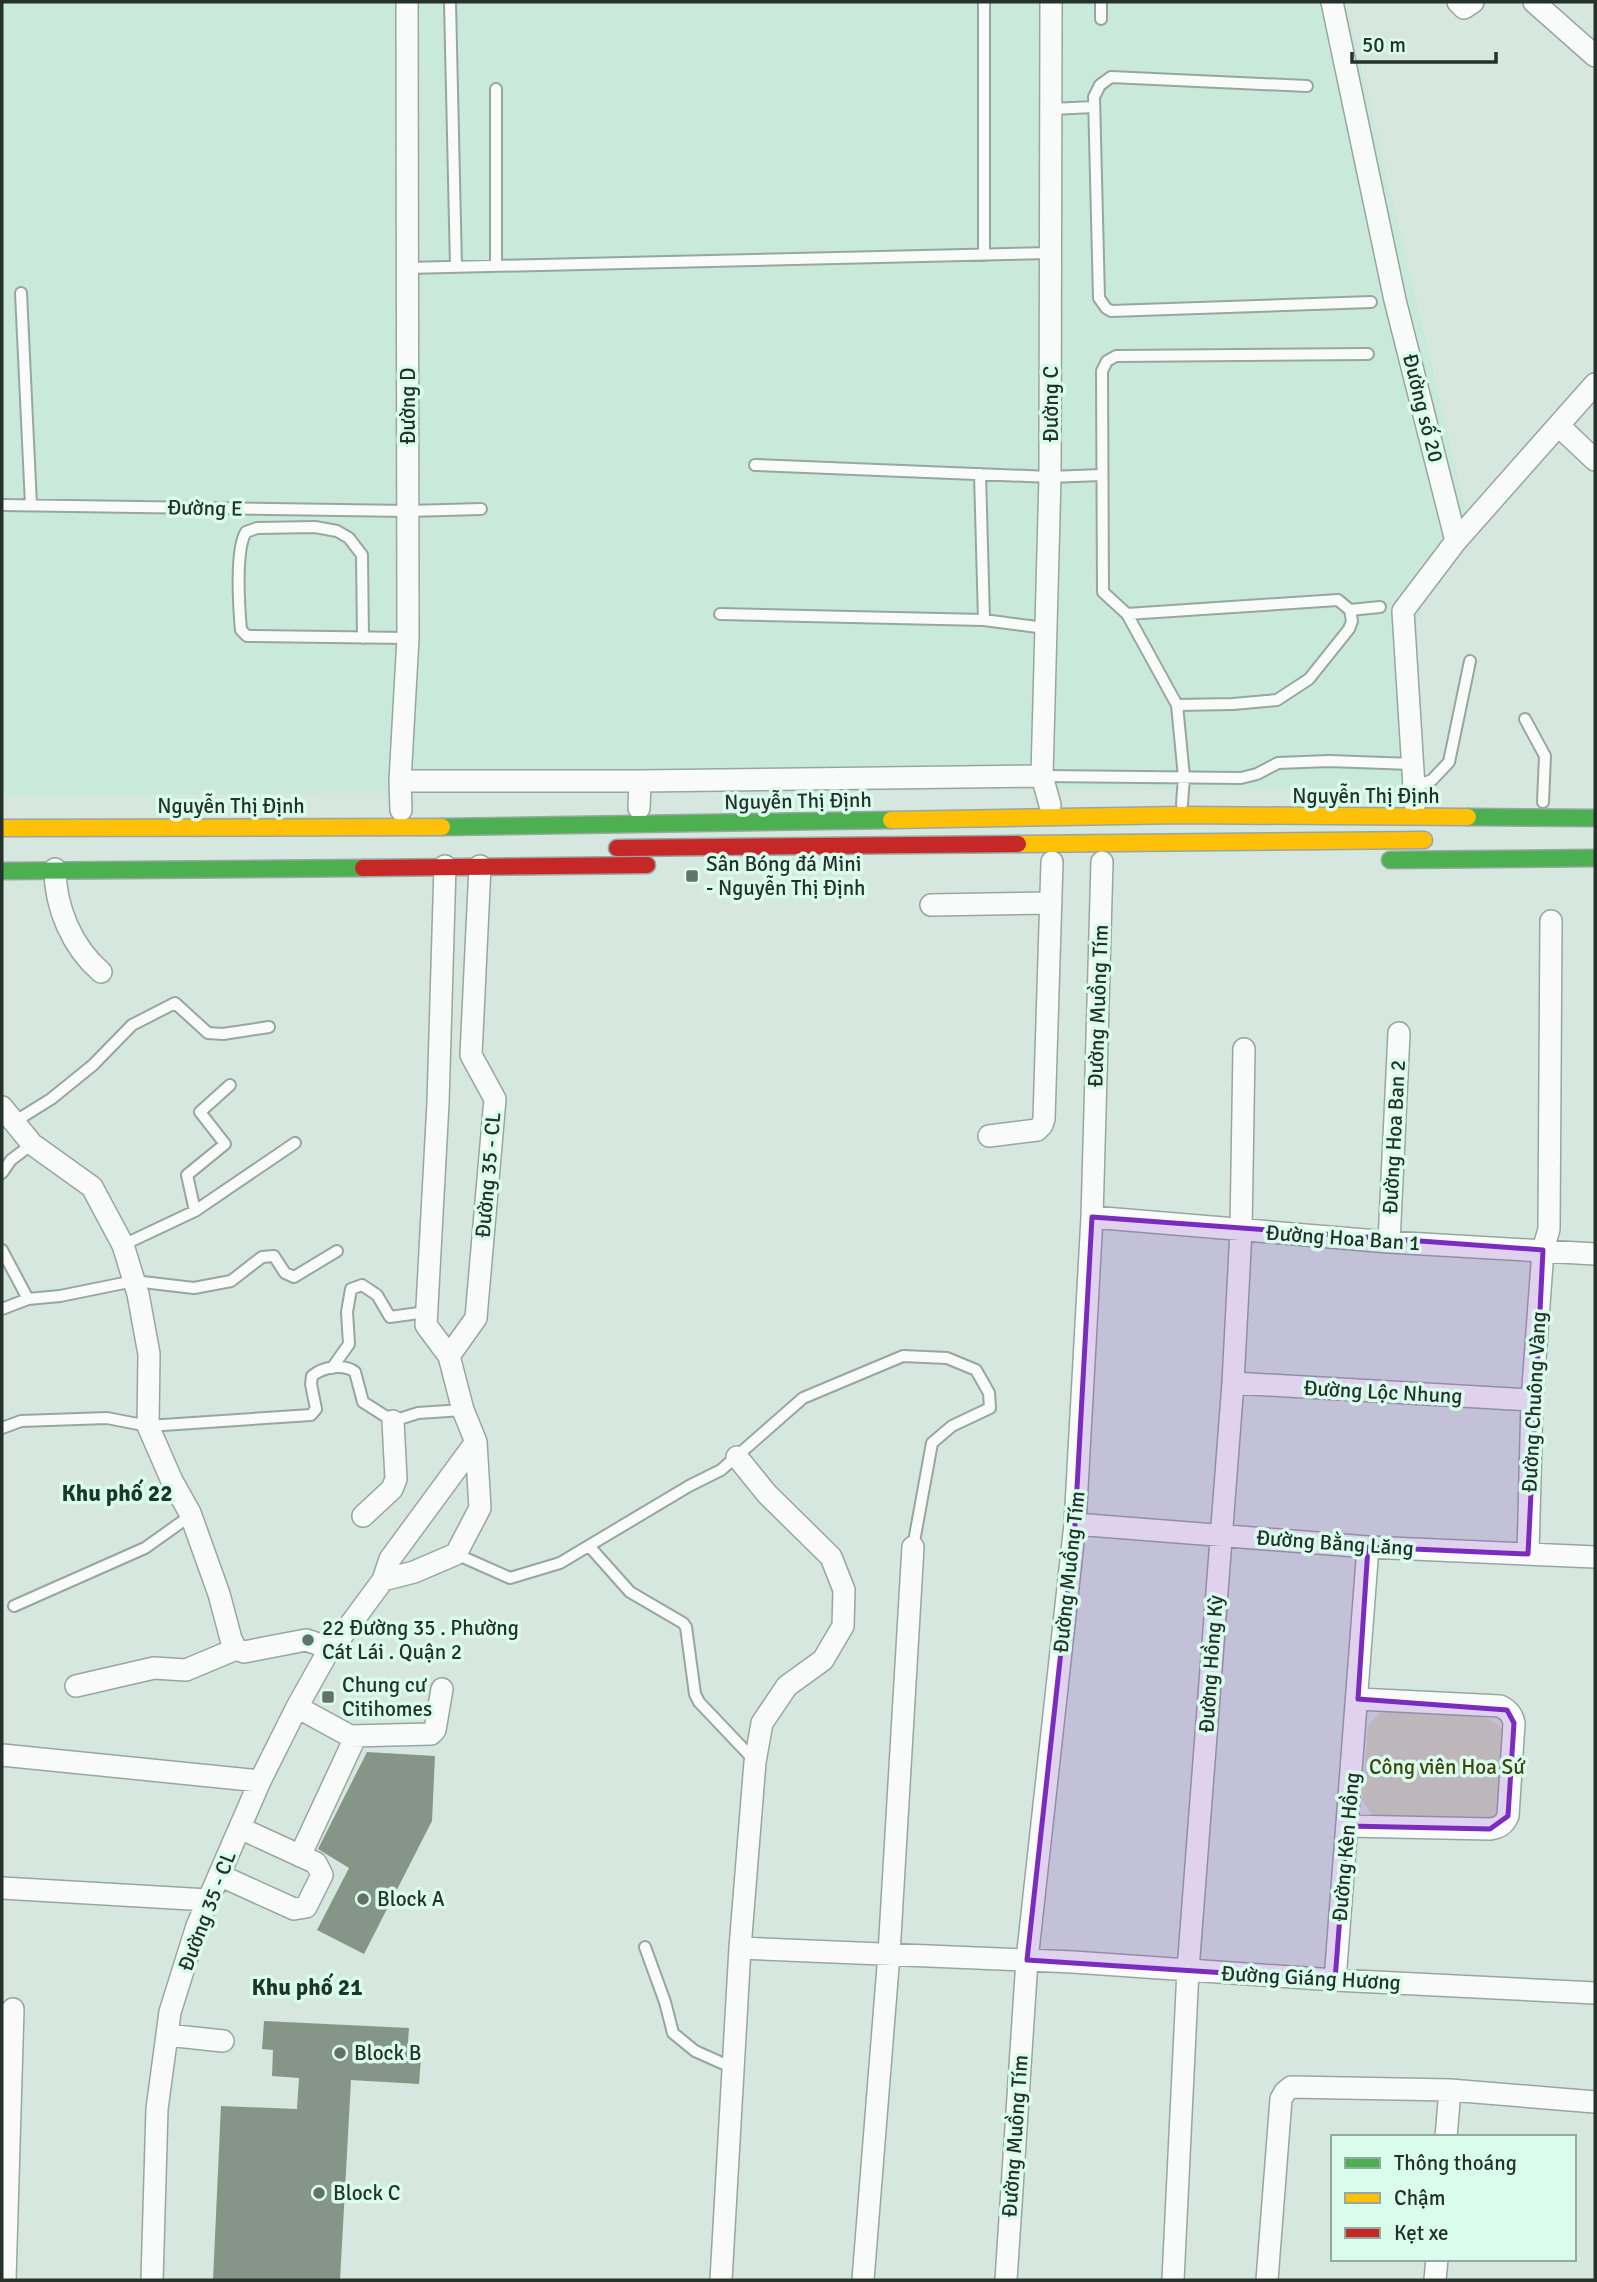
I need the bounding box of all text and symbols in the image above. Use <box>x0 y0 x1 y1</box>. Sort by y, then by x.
scale bar <box>1352 21 1496 65</box>
text: 50 m <box>1362 32 1406 58</box>
street label: Đường số 20 <box>1397 351 1449 465</box>
street label: Đường C <box>1038 366 1064 442</box>
street label: Đường D <box>395 367 421 445</box>
street label: Đường E <box>167 494 243 522</box>
street label: Nguyễn Thị Định <box>1292 783 1440 809</box>
street label: Nguyễn Thị Định <box>724 787 872 815</box>
street label: Nguyễn Thị Định <box>157 793 305 819</box>
place label: Sân Bóng đá Mini - Nguyễn Thị Định <box>706 851 866 901</box>
marker: Sân Bóng đá Mini - Nguyễn Thị Định <box>684 868 700 884</box>
street label: Đường Muồng Tím <box>1082 924 1114 1088</box>
street label: Đường Hoa Ban 2 <box>1377 1059 1411 1215</box>
street label: Đường 35 - CL <box>470 1111 506 1239</box>
street label: Đường Hoa Ban 1 <box>1265 1220 1421 1256</box>
street label: Đường Chuông Vàng <box>1516 1311 1552 1493</box>
street label: Đường Lộc Nhung <box>1303 1375 1463 1409</box>
district label: Khu phố 22 <box>61 1479 173 1508</box>
street label: Đường Muồng Tím <box>1048 1490 1090 1654</box>
street label: Đường Bằng Lăng <box>1255 1525 1415 1561</box>
street label: Đường Hồng Kỳ <box>1193 1594 1229 1734</box>
place label: 22 Đường 35 . Phường Cát Lái . Quận 2 <box>322 1615 519 1665</box>
marker: 22 Đường 35 . Phường Cát Lái . Quận 2 <box>300 1632 316 1648</box>
place label: Chung cư Citihomes <box>342 1672 432 1722</box>
marker: Chung cư Citihomes <box>320 1689 336 1705</box>
park label: Công viên Hoa Sứ <box>1369 1754 1526 1780</box>
street label: Đường Kèn Hồng <box>1327 1771 1365 1923</box>
street label: Đường 35 - CL <box>172 1847 242 1975</box>
place label: Block A <box>377 1886 445 1912</box>
marker: Block A <box>355 1891 371 1907</box>
street label: Đường Giáng Hương <box>1221 1960 1401 1996</box>
district label: Khu phố 21 <box>251 1973 363 2002</box>
place label: Block B <box>354 2040 421 2066</box>
marker: Block B <box>332 2045 348 2061</box>
street label: Đường Muồng Tím <box>996 2054 1034 2218</box>
legend <box>1331 2135 1576 2261</box>
text: Thông thoáng <box>1394 2150 1517 2176</box>
place label: Block C <box>333 2180 400 2206</box>
marker: Block C <box>311 2185 327 2201</box>
text: Chậm <box>1394 2185 1446 2211</box>
text: Kẹt xe <box>1394 2220 1448 2246</box>

